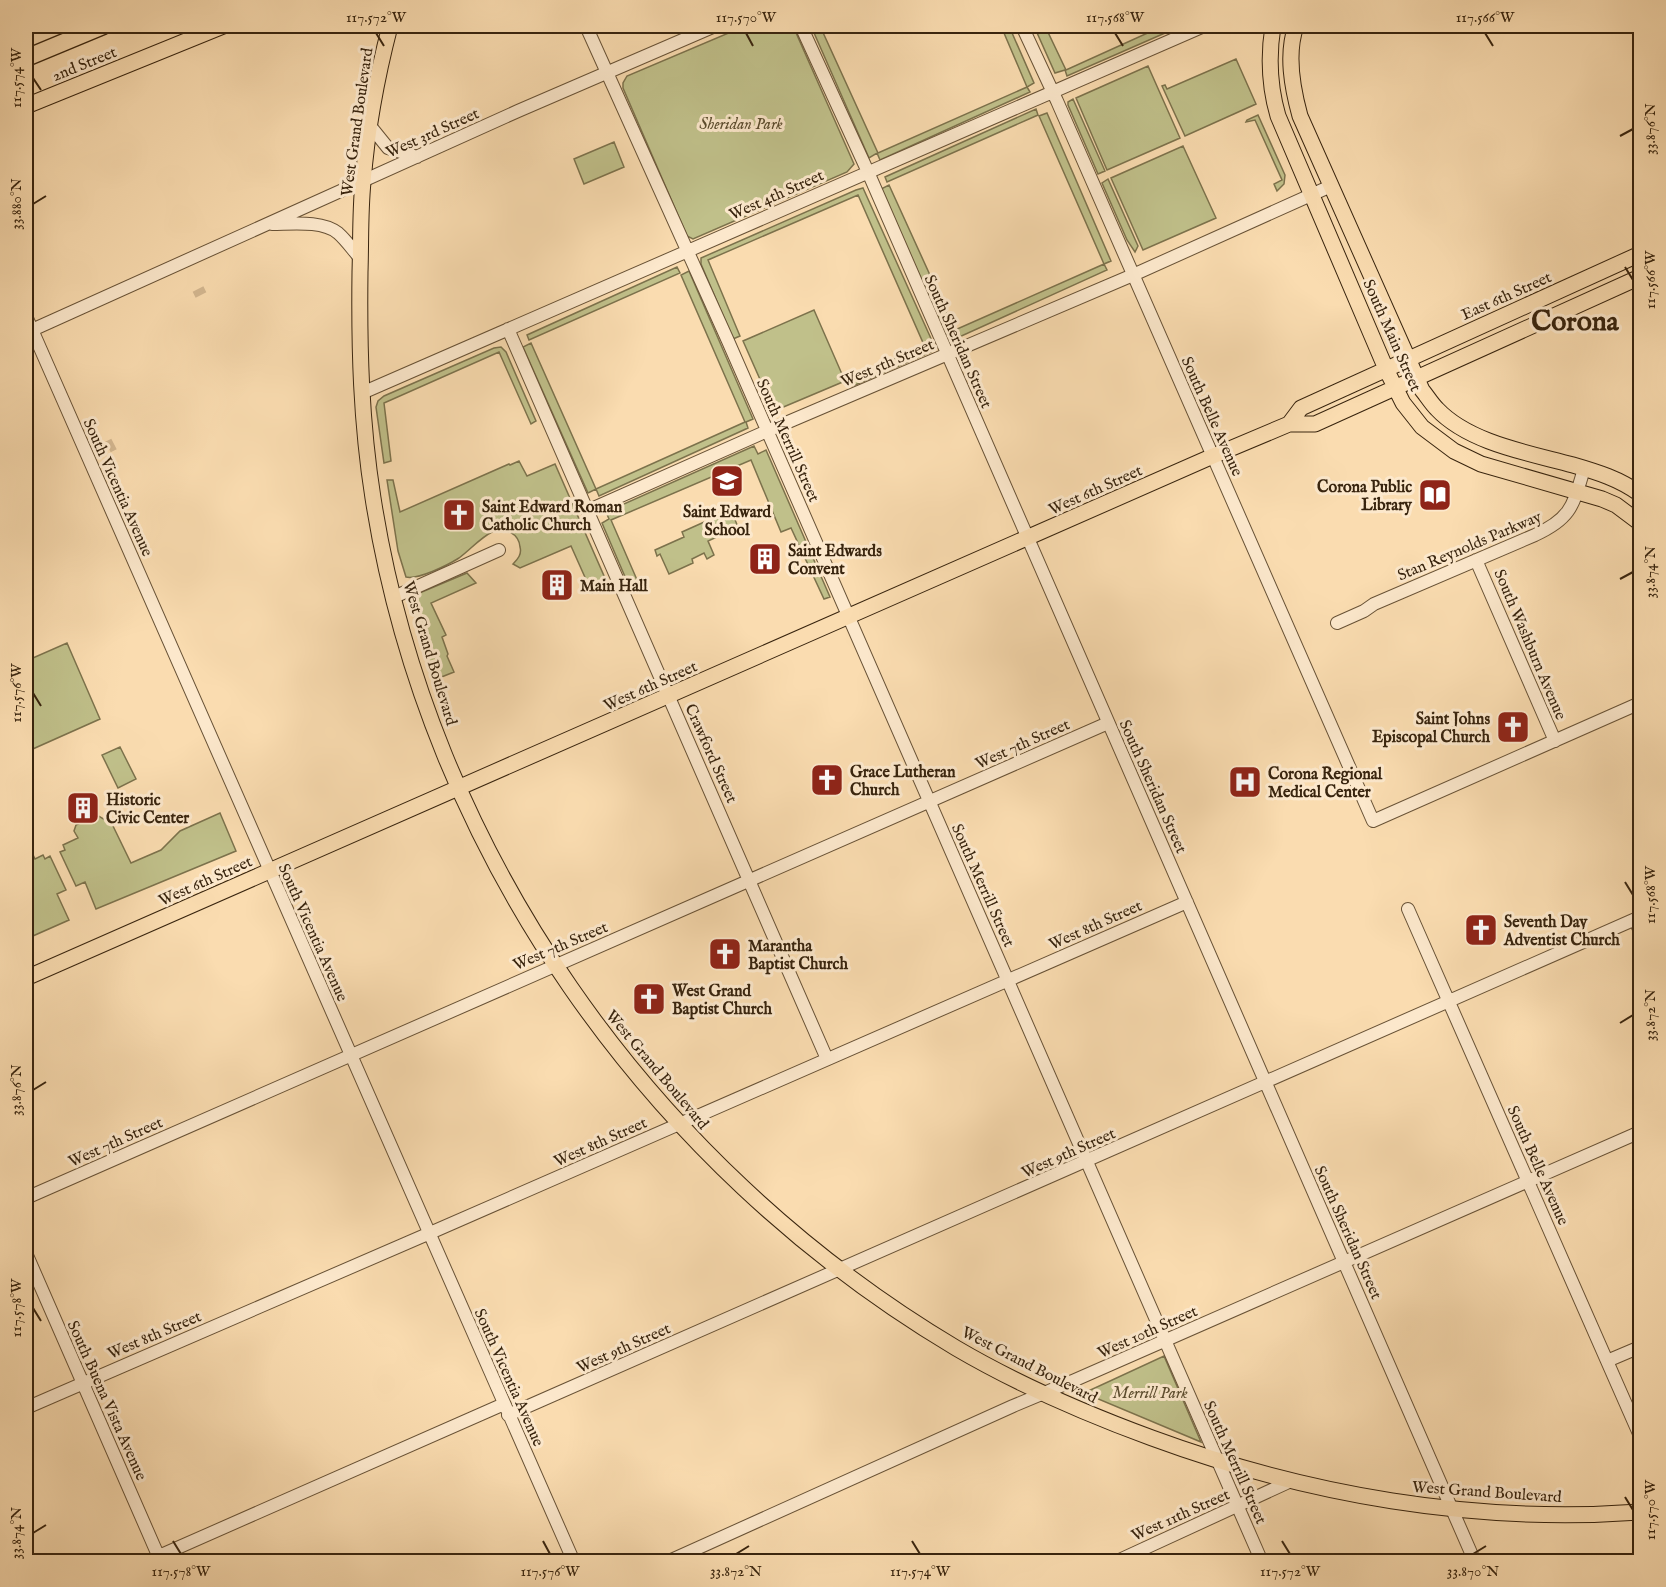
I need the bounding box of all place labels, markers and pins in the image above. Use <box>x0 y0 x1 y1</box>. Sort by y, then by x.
school or university icon: Saint Edward School <box>709 463 745 499</box>
library icon: Corona Public Library <box>1417 477 1453 513</box>
place label: Corona Public Library <box>1317 478 1413 516</box>
church icon: Saint Edward Roman Catholic Church <box>441 497 477 533</box>
place label: Saint Edward Roman Catholic Church <box>482 498 623 536</box>
place label: Saint Edward School <box>683 503 772 541</box>
building icon: Saint Edwards Convent <box>747 541 783 577</box>
place label: Saint Edwards Convent <box>788 542 882 580</box>
building icon: Main Hall <box>539 567 575 603</box>
place label: Main Hall <box>580 577 648 597</box>
church icon: Saint Johns Episcopal Church <box>1495 709 1531 745</box>
place label: Saint Johns Episcopal Church <box>1372 710 1490 748</box>
church icon: Grace Lutheran Church <box>809 762 845 798</box>
place label: Grace Lutheran Church <box>850 763 956 801</box>
hospital icon: Corona Regional Medical Center <box>1227 764 1263 800</box>
place label: Corona Regional Medical Center <box>1268 765 1383 803</box>
building icon: Historic Civic Center <box>65 790 101 826</box>
place label: Historic Civic Center <box>106 791 189 829</box>
church icon: Seventh Day Adventist Church <box>1463 912 1499 948</box>
place label: Seventh Day Adventist Church <box>1503 913 1620 951</box>
church icon: Marantha Baptist Church <box>707 936 743 972</box>
place label: Marantha Baptist Church <box>748 937 848 975</box>
church icon: West Grand Baptist Church <box>631 981 667 1017</box>
place label: West Grand Baptist Church <box>671 982 772 1020</box>

